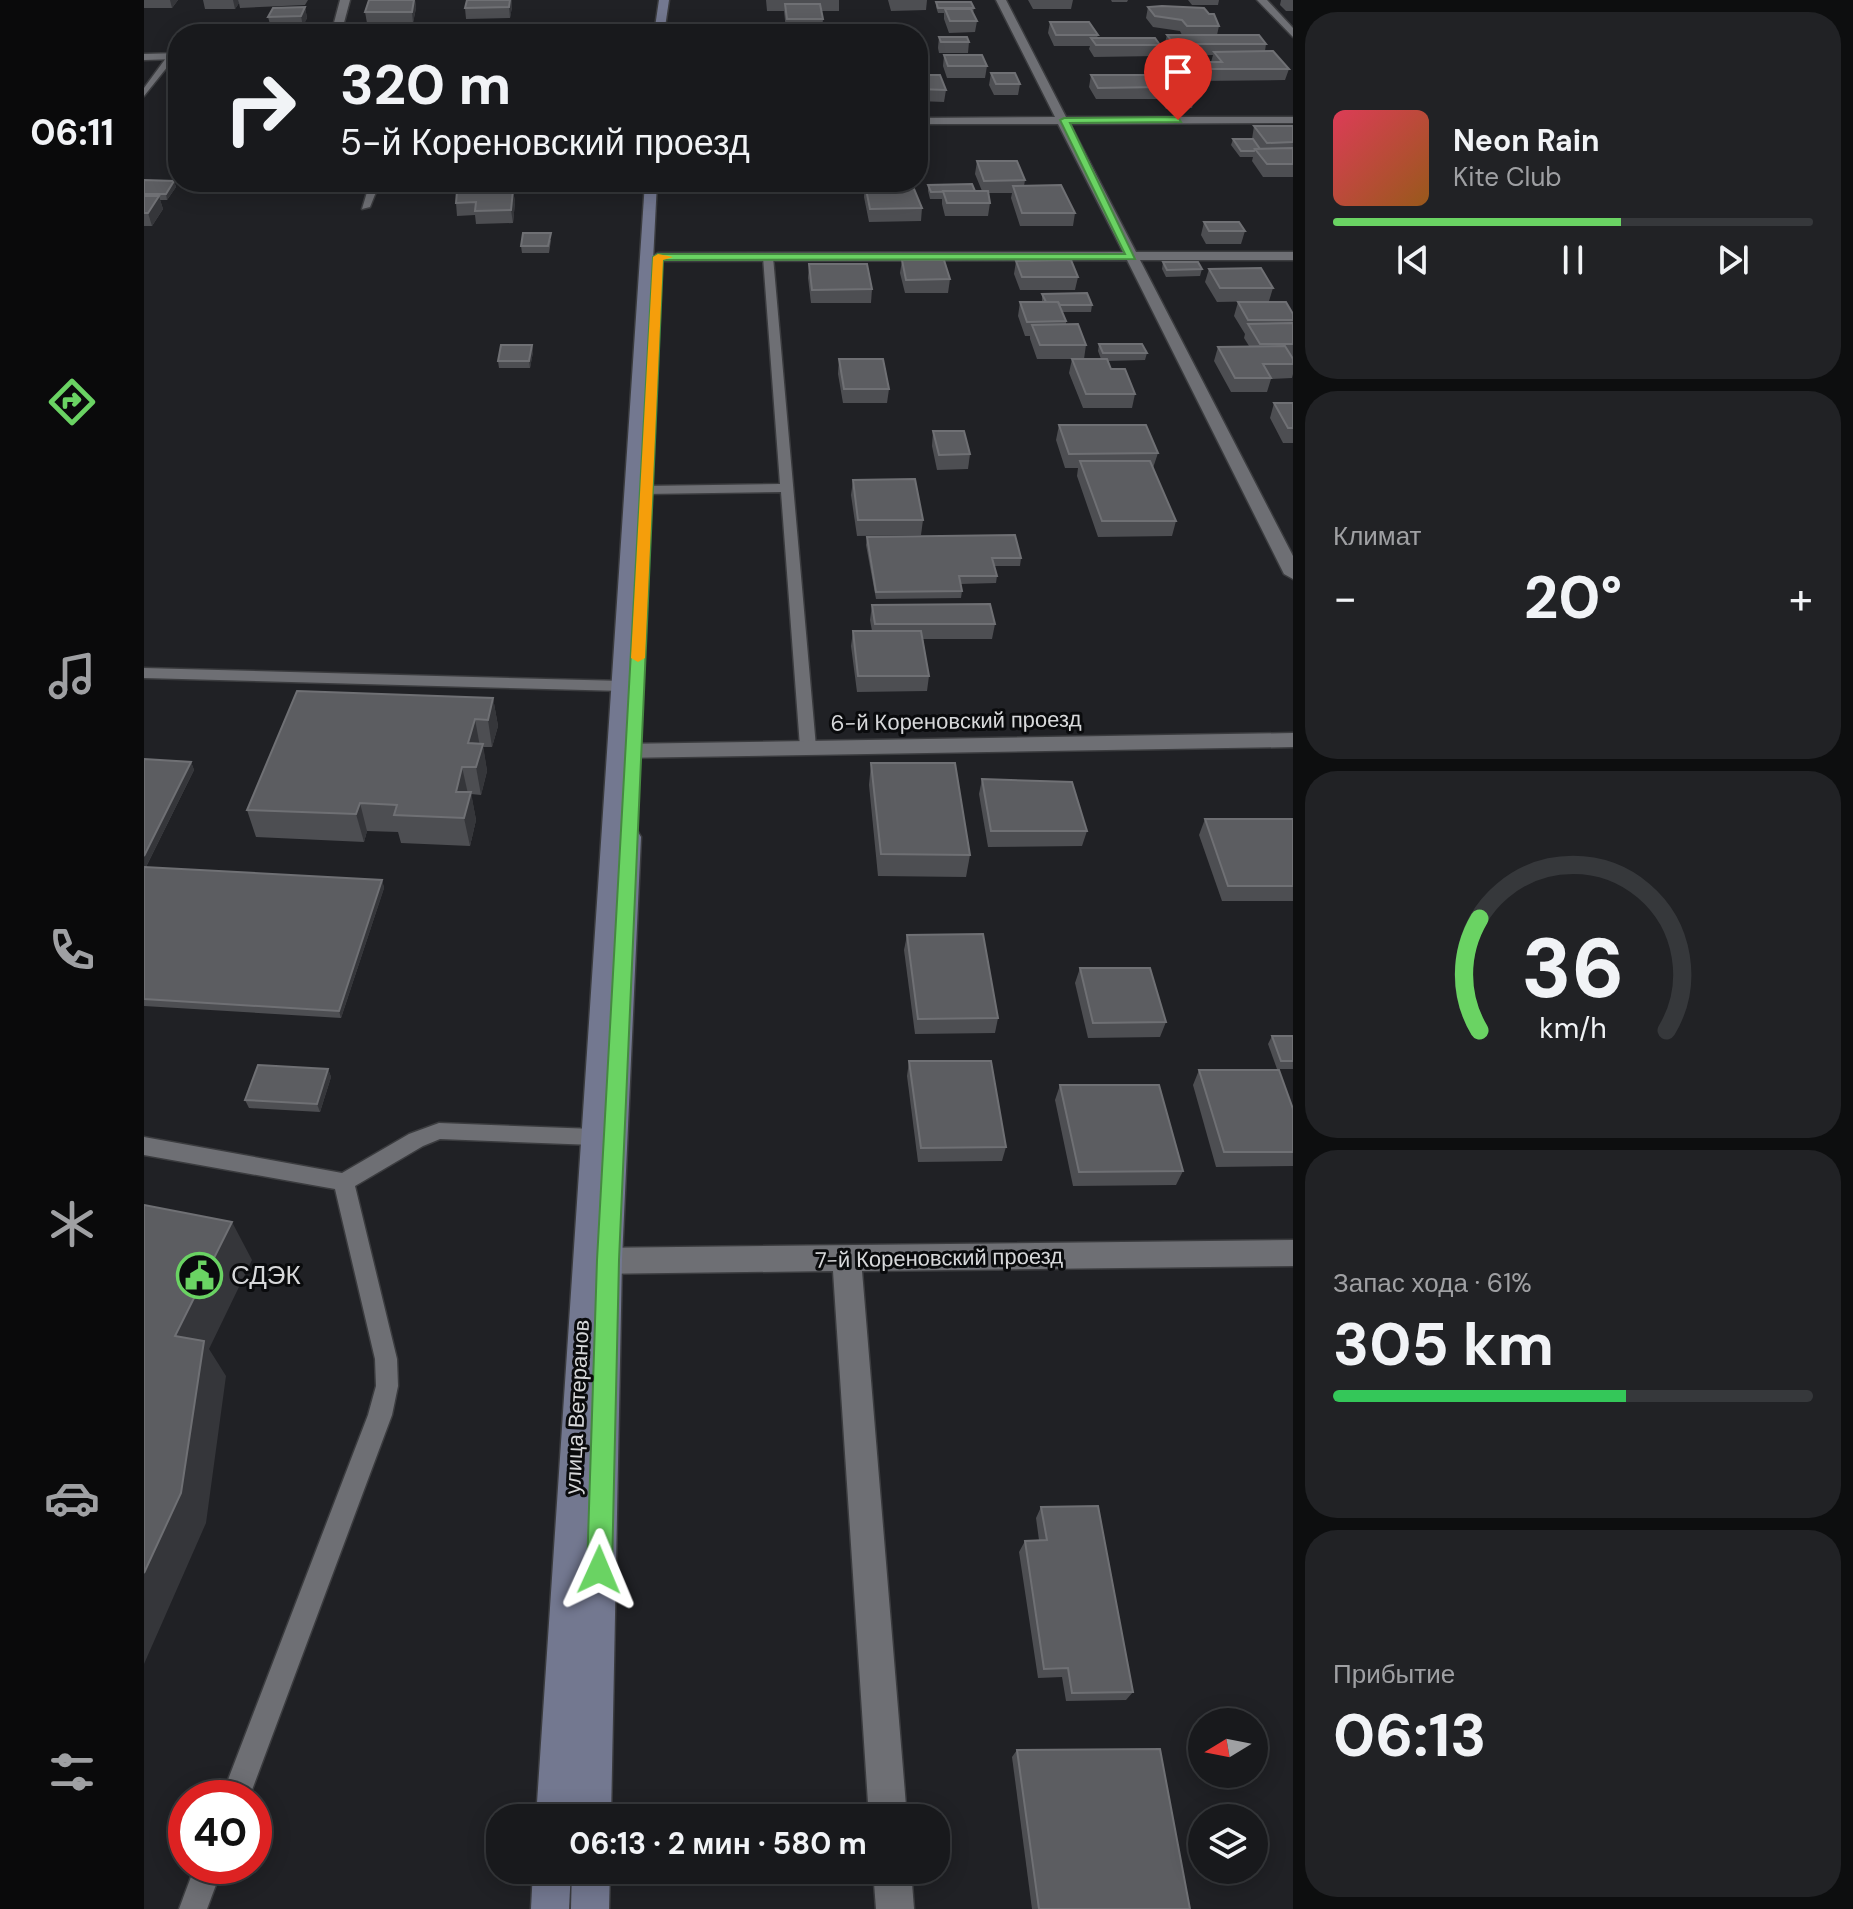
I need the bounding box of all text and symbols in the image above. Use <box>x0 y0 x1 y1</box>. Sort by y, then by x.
pin <box>1144 38 1212 120</box>
text: 320 m <box>340 48 511 121</box>
icon: arrive <box>1156 50 1200 94</box>
icon: right <box>208 56 312 160</box>
text: 06:11 <box>30 109 114 156</box>
text: 5-й Кореновский проезд <box>340 119 750 166</box>
text: Neon Rain <box>1453 121 1599 160</box>
text: Kite Club <box>1453 160 1562 194</box>
icon: previous <box>1391 238 1435 282</box>
icon: pause <box>1551 238 1595 282</box>
icon: next <box>1711 238 1755 282</box>
icon: directions <box>44 374 100 430</box>
text: Климат <box>1333 519 1422 553</box>
text: 20° <box>1524 558 1622 637</box>
text: − <box>1333 569 1357 627</box>
text: + <box>1789 569 1813 627</box>
icon: music <box>44 648 100 704</box>
street label: 6-й Кореновский проезд <box>830 704 1082 738</box>
text: 36 <box>1522 913 1624 1022</box>
icon: phone <box>44 922 100 978</box>
text: km/h <box>1539 1010 1607 1047</box>
icon: climate <box>44 1196 100 1252</box>
street label: 7-й Кореновский проезд <box>815 1241 1063 1275</box>
public building icon: СДЭК <box>176 1251 224 1299</box>
place label: СДЭК <box>231 1258 301 1292</box>
text: Запас хода · 61% <box>1333 1266 1532 1300</box>
text: 305 km <box>1333 1305 1554 1384</box>
street label: улица Ветеранов <box>558 1319 596 1495</box>
icon: car <box>44 1470 100 1526</box>
position arrow <box>557 1528 641 1612</box>
text: Прибытие <box>1333 1657 1455 1691</box>
text: 06:13 <box>1333 1696 1487 1775</box>
north arrow <box>1188 1708 1268 1788</box>
map controls <box>1188 1708 1268 1884</box>
icon: filters <box>44 1744 100 1800</box>
speed limit sign: 40 <box>168 1780 272 1884</box>
button: layers <box>1188 1804 1268 1884</box>
text: 06:13 · 2 мин · 580 m <box>569 1824 867 1863</box>

